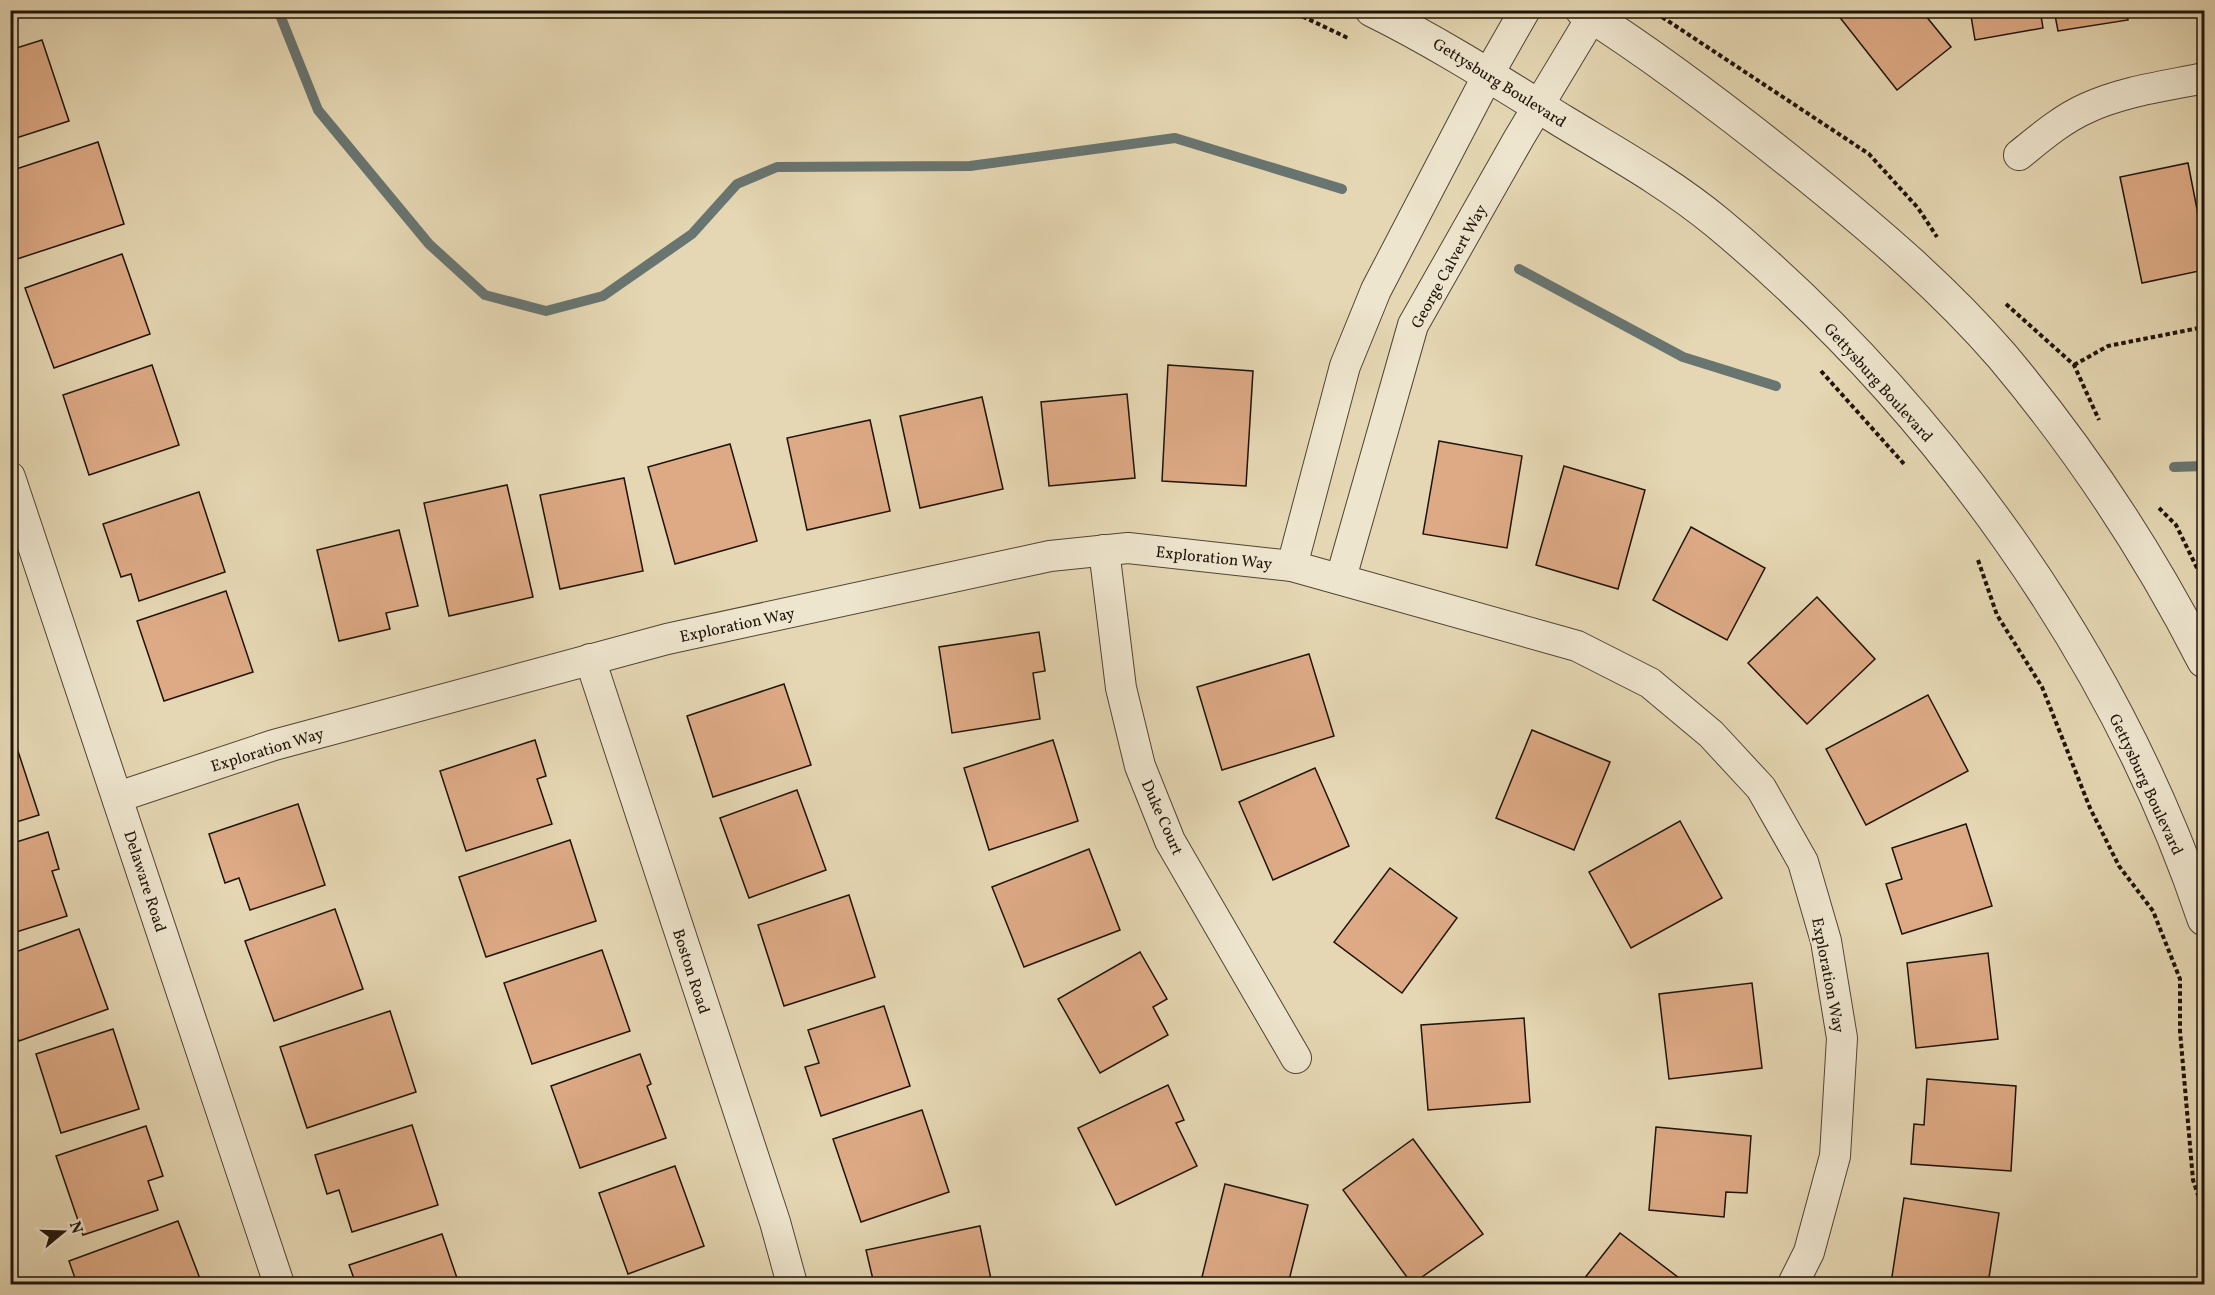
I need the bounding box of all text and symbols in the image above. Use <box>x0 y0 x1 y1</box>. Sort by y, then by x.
street label: Gettysburg Boulevard <box>1428 34 1570 134</box>
street label: George Calvert Way <box>1407 201 1493 333</box>
street label: Gettysburg Boulevard <box>1818 319 1937 448</box>
street label: Exploration Way <box>1154 542 1273 576</box>
street label: Exploration Way <box>678 603 797 649</box>
street label: Gettysburg Boulevard <box>2103 711 2188 859</box>
street label: Exploration Way <box>208 723 327 779</box>
street label: Duke Court <box>1135 777 1188 859</box>
street label: Delaware Road <box>117 828 171 935</box>
street label: Exploration Way <box>1805 916 1849 1035</box>
street label: Boston Road <box>666 926 714 1017</box>
north arrow <box>33 1202 93 1262</box>
text: N <box>63 1219 88 1237</box>

